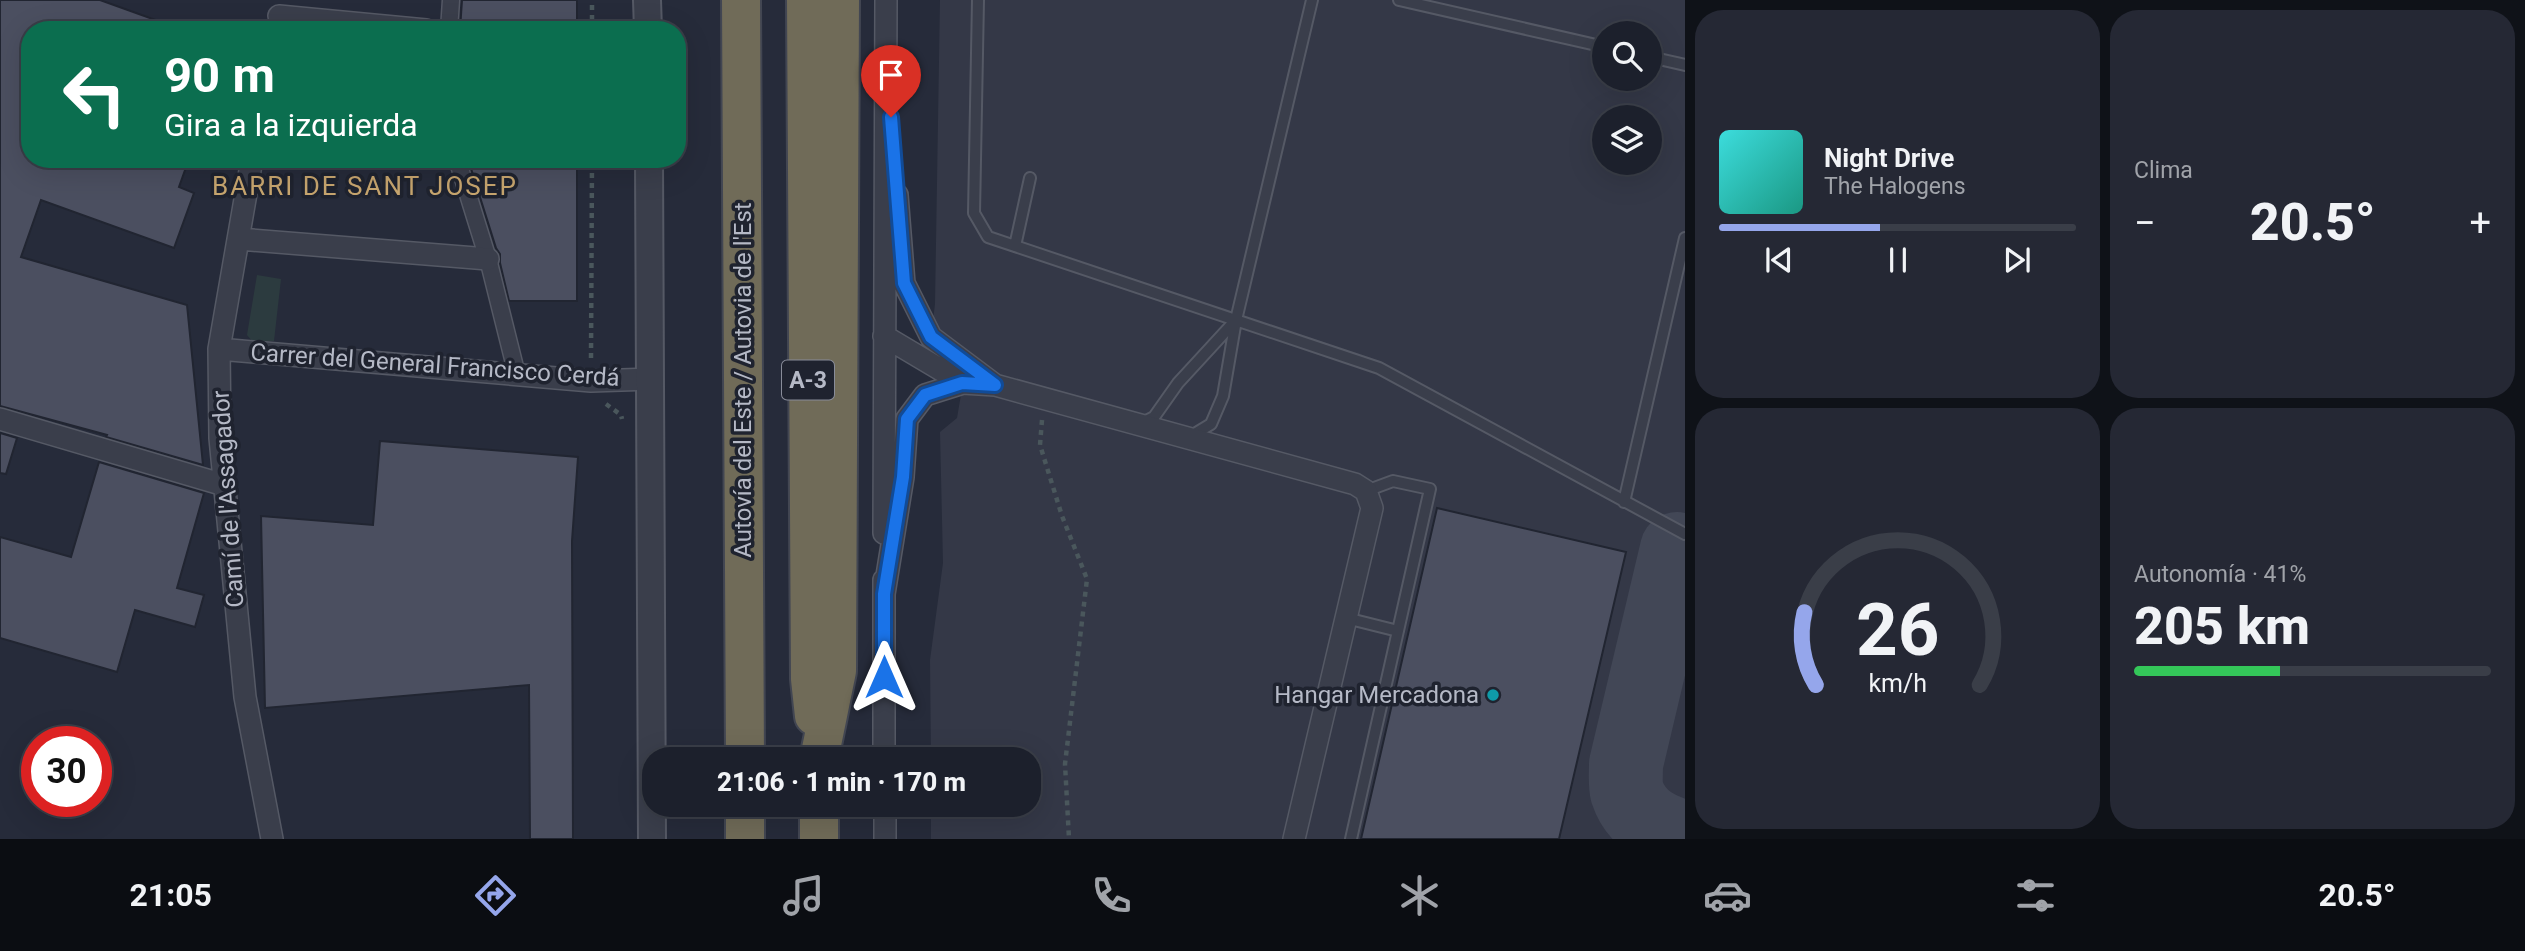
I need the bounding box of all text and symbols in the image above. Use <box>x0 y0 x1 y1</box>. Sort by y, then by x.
map controls <box>1592 21 1662 175</box>
button: search <box>1592 21 1662 91</box>
pin <box>861 45 921 117</box>
text: 90 m <box>164 47 275 104</box>
icon: left <box>49 49 140 140</box>
icon: arrive <box>872 56 910 94</box>
button: layers <box>1592 105 1662 175</box>
text: Gira a la izquierda <box>164 106 418 144</box>
text: Night Drive <box>1824 143 1954 173</box>
text: Clima <box>2134 157 2193 184</box>
district label: BARRI DE SANT JOSEP <box>212 171 518 201</box>
text: The Halogens <box>1824 173 1966 200</box>
text: 20.5° <box>2250 192 2376 253</box>
text: − <box>2134 201 2156 245</box>
text: + <box>2469 201 2491 245</box>
street label: Autovía del Este / Autovia de l'Est <box>729 202 757 558</box>
icon: previous <box>1760 241 1798 279</box>
icon: pause <box>1879 241 1917 279</box>
icon: next <box>1998 241 2036 279</box>
street label: Carrer del General Francisco Cerdá <box>250 338 620 392</box>
road number: A-3 <box>782 360 834 400</box>
street label: Camí de l'Assagador <box>206 389 250 609</box>
text: Autonomía · 41% <box>2134 561 2306 588</box>
text: 26 <box>1856 587 1939 673</box>
text: 205 km <box>2134 596 2310 657</box>
position arrow <box>847 640 921 714</box>
text: km/h <box>1868 668 1927 697</box>
place label: Hangar Mercadona <box>1274 681 1479 709</box>
marker: Hangar Mercadona <box>1485 687 1501 703</box>
speed limit sign: 30 <box>21 726 112 817</box>
text: 21:06 · 1 min · 170 m <box>717 767 966 797</box>
icon: directions <box>471 871 520 920</box>
icon: music <box>779 871 828 920</box>
icon: phone <box>1087 871 1136 920</box>
icon: climate <box>1395 871 1444 920</box>
icon: car <box>1703 871 1752 920</box>
icon: filters <box>2011 871 2060 920</box>
text: 21:05 <box>129 876 212 914</box>
text: 20.5° <box>2319 876 2395 914</box>

